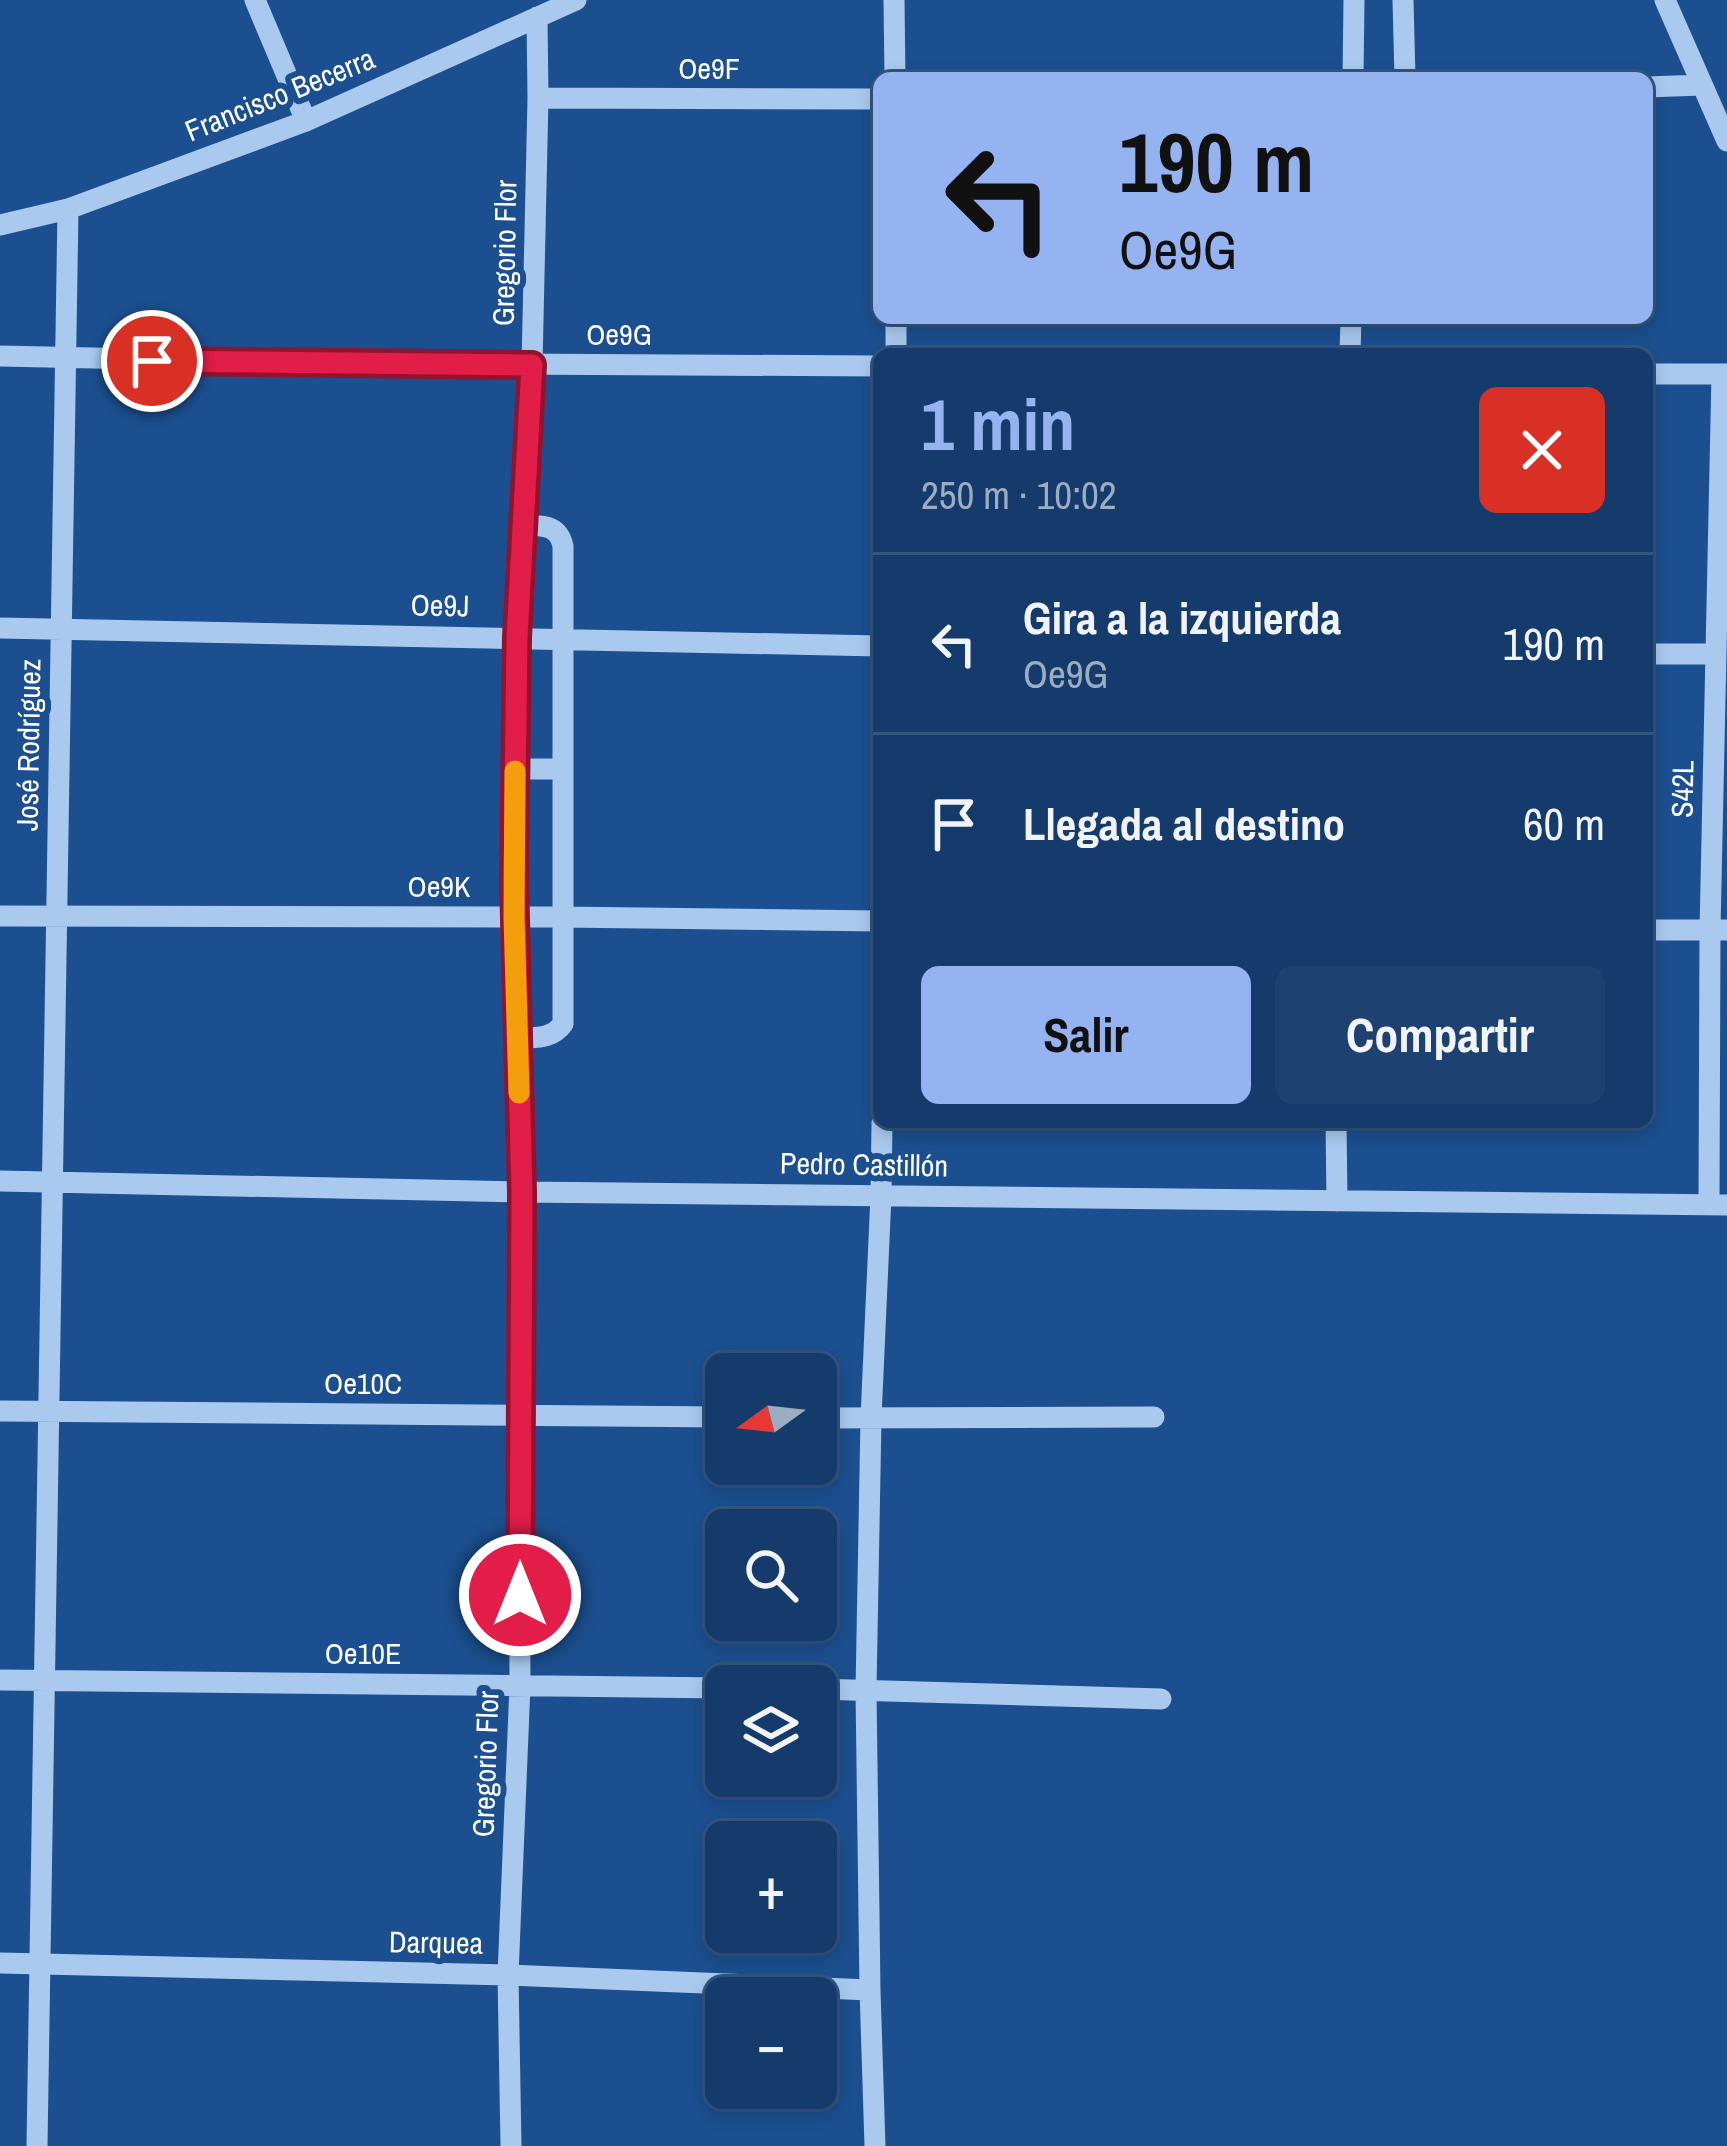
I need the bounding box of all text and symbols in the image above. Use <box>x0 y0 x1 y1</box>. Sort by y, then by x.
street label: Francisco Becerra <box>179 38 381 150</box>
street label: Oe9F <box>678 48 740 88</box>
text: 190 m <box>1119 105 1314 218</box>
icon: left <box>921 120 1077 276</box>
street label: Gregorio Flor <box>483 179 525 326</box>
text: Oe9G <box>1119 213 1237 286</box>
pin <box>101 310 203 412</box>
street label: Oe9G <box>586 314 652 354</box>
icon: arrive <box>119 328 185 394</box>
text: 1 min <box>921 375 1075 472</box>
button: close <box>1479 387 1605 513</box>
text: 250 m · 10:02 <box>921 469 1117 521</box>
street label: Oe9J <box>410 584 470 626</box>
text: Gira a la izquierda <box>1023 587 1341 648</box>
icon: left <box>921 611 987 677</box>
text: 190 m <box>1502 613 1605 674</box>
text: Oe9G <box>1023 648 1108 700</box>
street label: José Rodríguez <box>6 658 50 831</box>
street label: S42L <box>1662 760 1703 818</box>
icon: arrive <box>921 791 987 857</box>
text: Llegada al destino <box>1023 793 1345 854</box>
text: 60 m <box>1523 793 1605 854</box>
street label: Oe9K <box>408 866 471 906</box>
button: Salir <box>921 966 1251 1104</box>
button: Compartir <box>1275 966 1605 1104</box>
street label: Pedro Castillón <box>780 1143 948 1185</box>
north arrow <box>705 1353 837 1485</box>
map controls <box>705 1353 837 2109</box>
street label: Oe10C <box>324 1363 402 1403</box>
button: search <box>705 1509 837 1641</box>
position arrow <box>457 1532 583 1658</box>
street label: Oe10E <box>325 1633 401 1673</box>
button: layers <box>705 1665 837 1797</box>
street label: Gregorio Flor <box>462 1689 508 1838</box>
button: + <box>705 1821 837 1953</box>
street label: Darquea <box>388 1921 484 1963</box>
button: − <box>705 1977 837 2109</box>

